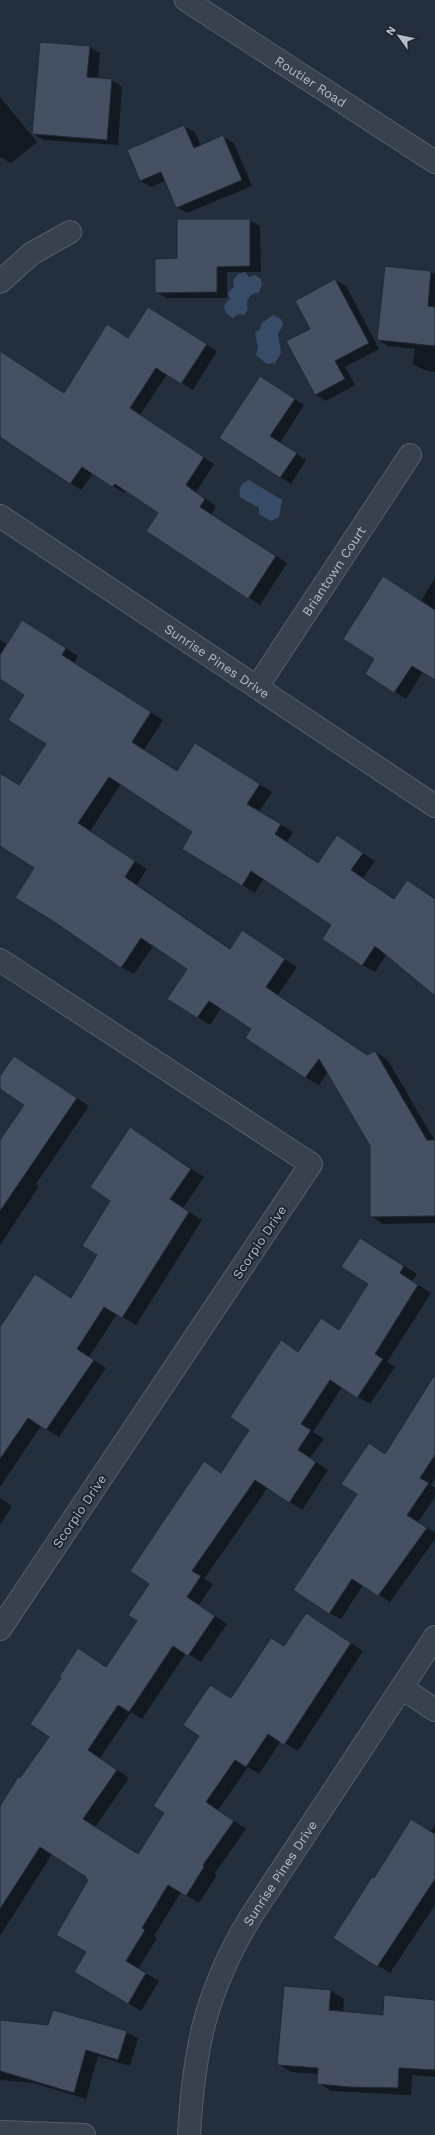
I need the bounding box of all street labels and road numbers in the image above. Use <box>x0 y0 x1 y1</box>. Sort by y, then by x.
street label: Routier Road <box>272 53 349 110</box>
street label: Briantown Court <box>299 523 369 619</box>
street label: Sunrise Pines Drive <box>162 621 272 701</box>
street label: Scorpio Drive <box>229 1203 289 1282</box>
street label: Scorpio Drive <box>49 1472 109 1551</box>
street label: Sunrise Pines Drive <box>240 1818 320 1929</box>

